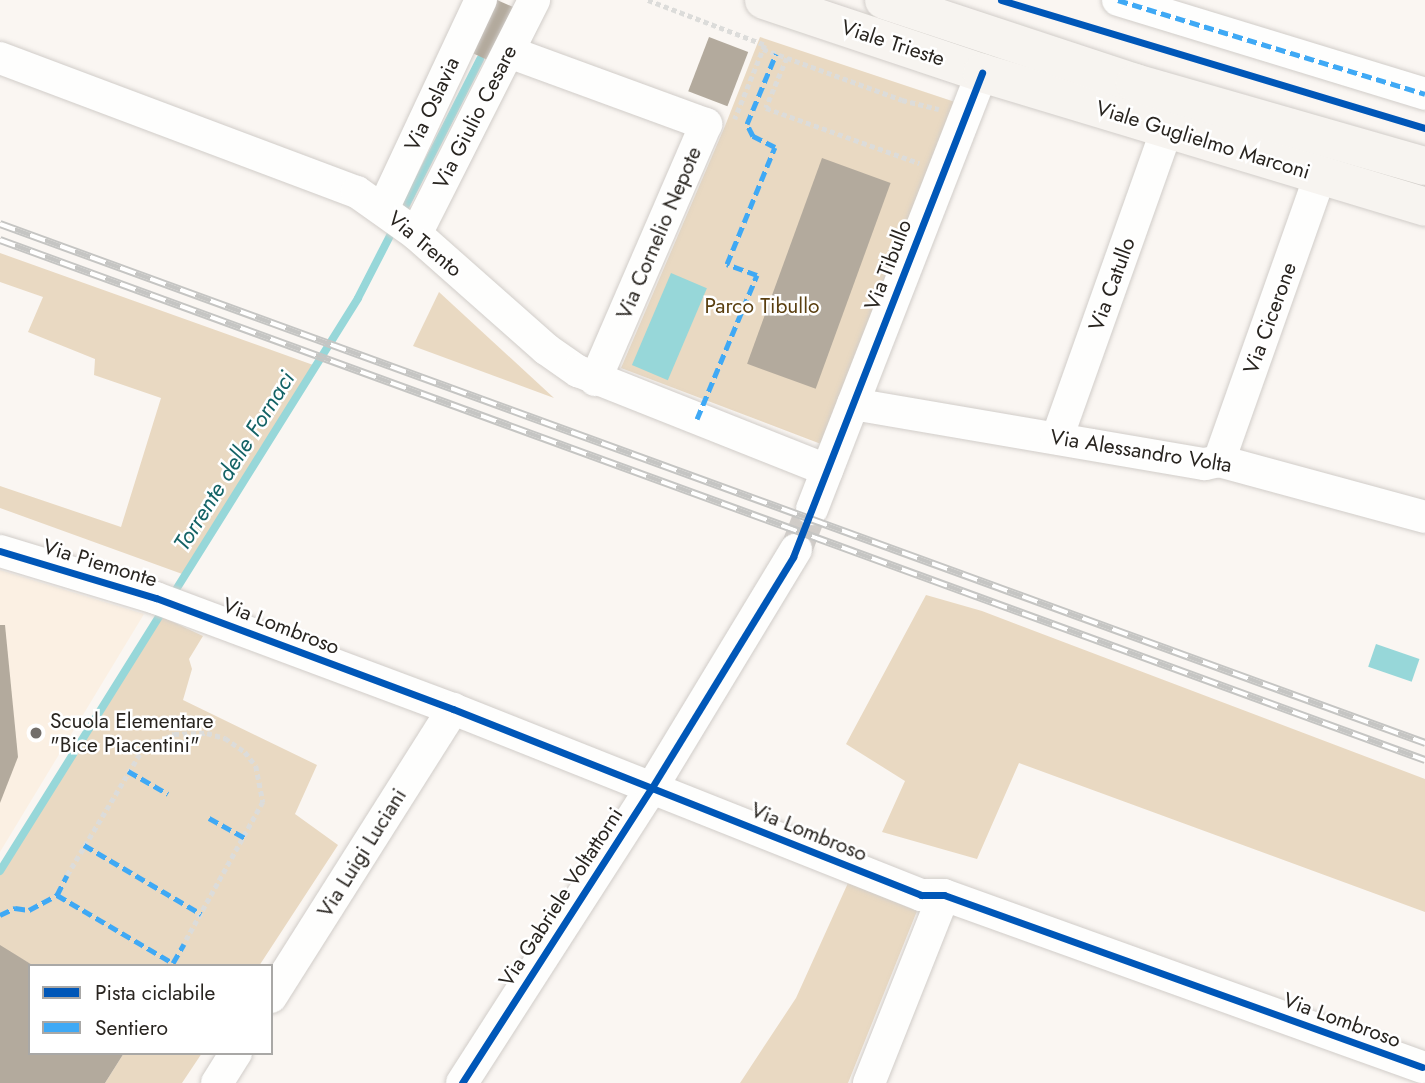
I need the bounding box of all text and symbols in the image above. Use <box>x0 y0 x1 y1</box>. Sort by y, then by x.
street label: Viale Trieste <box>838 14 948 72</box>
street label: Via Giulio Cesare <box>428 41 522 193</box>
street label: Via Oslavia <box>399 53 465 155</box>
street label: Viale Guglielmo Marconi <box>1093 95 1313 185</box>
street label: Via Cornelio Nepote <box>611 143 707 323</box>
street label: Via Trento <box>383 206 467 282</box>
street label: Via Tibullo <box>859 216 917 314</box>
street label: Via Catullo <box>1084 234 1140 334</box>
street label: Via Cicerone <box>1238 259 1302 377</box>
park label: Parco Tibullo <box>704 293 820 319</box>
water label: Torrente delle Fornaci <box>168 366 300 556</box>
street label: Via Alessandro Volta <box>1048 424 1234 478</box>
street label: Via Piemonte <box>40 534 160 592</box>
street label: Via Lombroso <box>219 592 343 660</box>
place label: Scuola Elementare "Bice Piacentini" <box>50 708 214 758</box>
marker: Scuola Elementare "Bice Piacentini" <box>28 725 44 741</box>
street label: Via Luigi Luciani <box>312 784 412 922</box>
street label: Via Lombroso <box>747 797 871 867</box>
street label: Via Gabriele Voltattorni <box>494 803 628 991</box>
legend <box>28 964 273 1055</box>
text: Pista ciclabile <box>95 978 215 1008</box>
street label: Via Lombroso <box>1280 987 1404 1053</box>
text: Sentiero <box>95 1013 168 1043</box>

